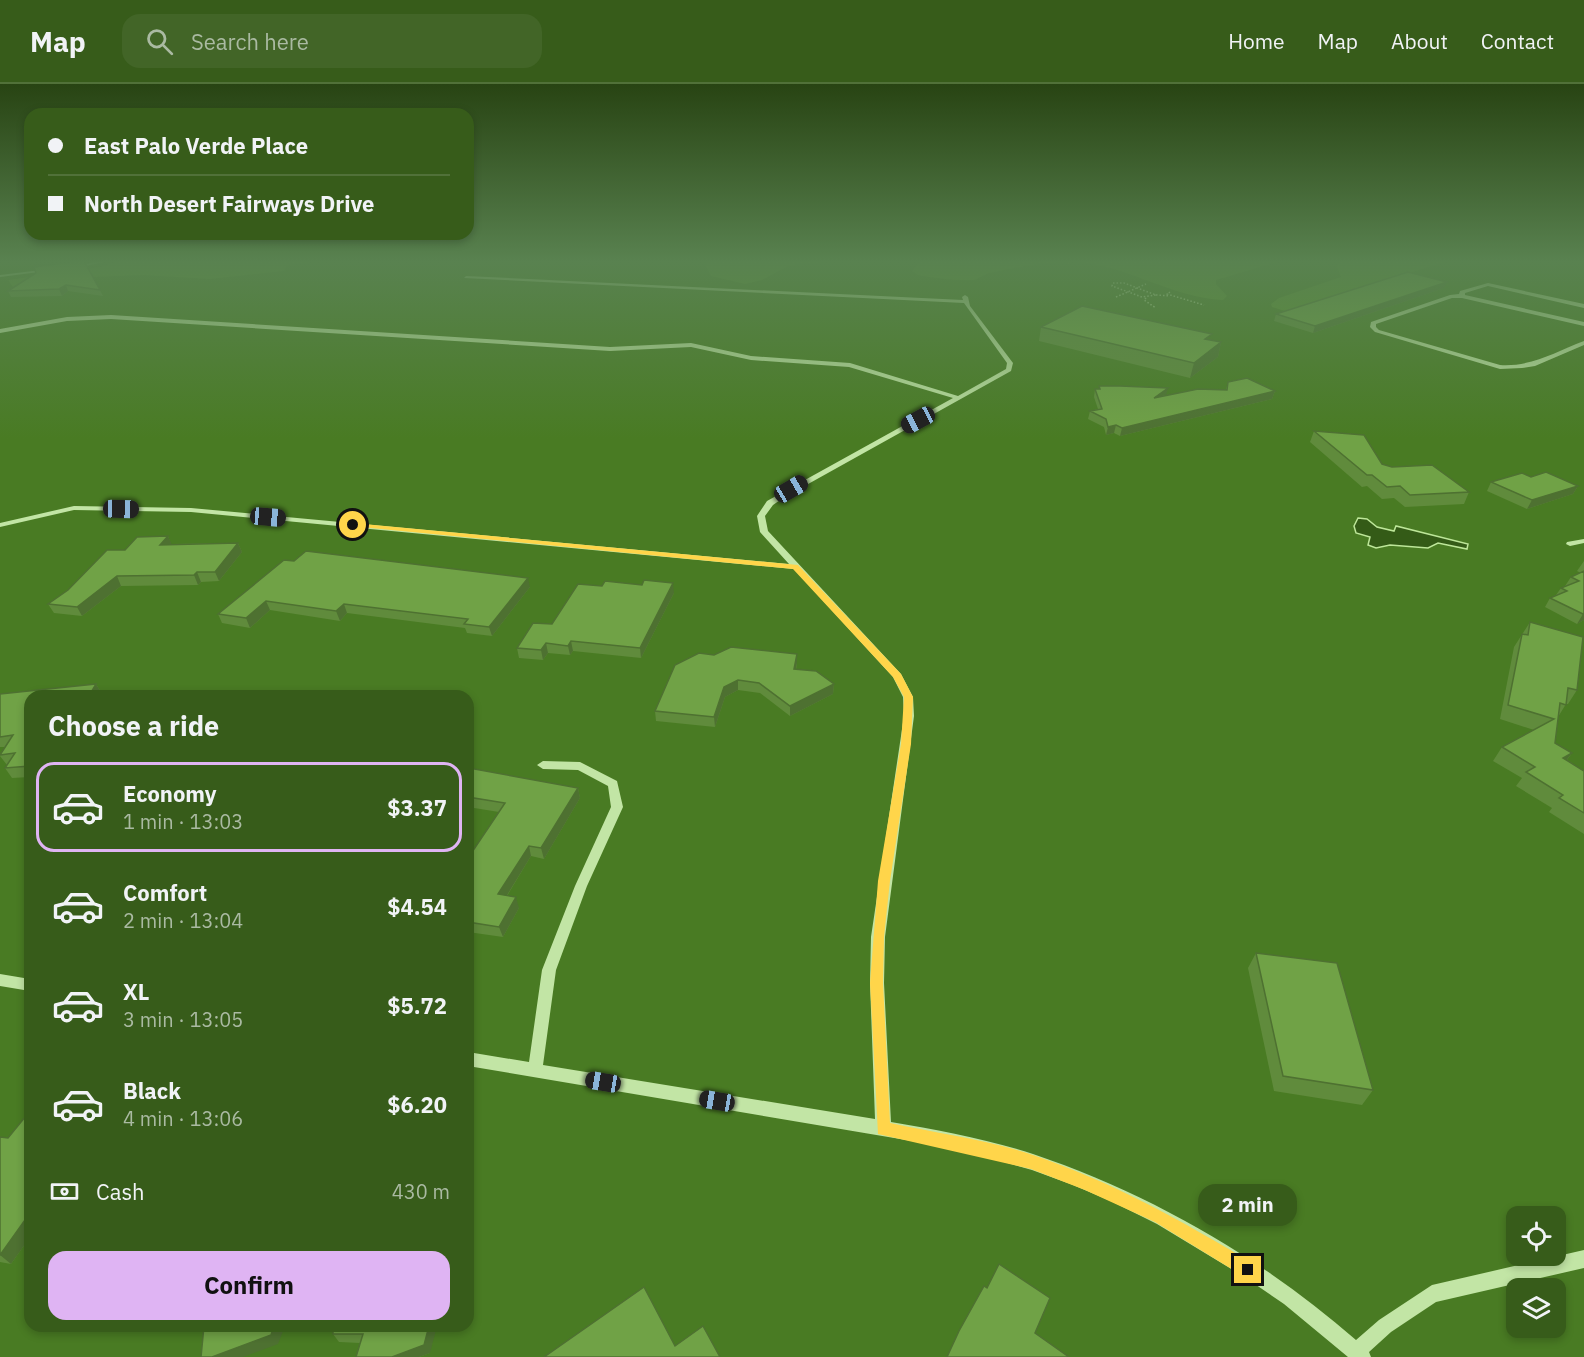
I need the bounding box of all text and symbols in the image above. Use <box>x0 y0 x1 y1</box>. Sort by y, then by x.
search box <box>122 14 542 68</box>
text: Map <box>30 23 86 60</box>
icon: search <box>143 25 176 58</box>
text: Search here <box>191 27 309 56</box>
text: Home <box>1228 27 1285 55</box>
text: Map <box>1318 27 1358 55</box>
text: About <box>1391 27 1448 55</box>
text: Contact <box>1481 27 1554 55</box>
text: East Palo Verde Place <box>84 131 308 160</box>
text: North Desert Fairways Drive <box>84 189 374 218</box>
car <box>898 404 938 436</box>
car <box>771 472 811 506</box>
car <box>103 500 139 518</box>
car <box>249 506 287 528</box>
route start <box>339 511 366 538</box>
text: Choose a ride <box>48 708 219 743</box>
text: Economy <box>123 779 217 808</box>
icon: car <box>51 780 105 834</box>
text: $3.37 <box>387 793 447 822</box>
text: 1 min · 13:03 <box>123 808 243 835</box>
text: Comfort <box>123 878 207 907</box>
icon: car <box>51 879 105 933</box>
text: $4.54 <box>387 892 447 921</box>
text: 2 min · 13:04 <box>123 907 243 934</box>
text: XL <box>123 977 149 1006</box>
icon: car <box>51 978 105 1032</box>
text: $5.72 <box>387 991 447 1020</box>
text: 3 min · 13:05 <box>123 1006 243 1033</box>
car <box>584 1070 622 1094</box>
text: Black <box>123 1076 181 1105</box>
icon: car <box>51 1077 105 1131</box>
car <box>698 1089 736 1113</box>
text: $6.20 <box>387 1090 447 1119</box>
text: 4 min · 13:06 <box>123 1105 243 1132</box>
icon: cash <box>48 1175 81 1208</box>
text: Cash <box>96 1177 145 1206</box>
text: 430 m <box>392 1178 450 1205</box>
callout: 2 min <box>1198 1183 1298 1225</box>
text: 2 min <box>1221 1191 1274 1218</box>
map controls <box>1506 1206 1566 1338</box>
button: locate <box>1506 1206 1566 1266</box>
button: Confirm <box>48 1251 450 1320</box>
route end <box>1234 1256 1261 1283</box>
button: layers <box>1506 1278 1566 1338</box>

